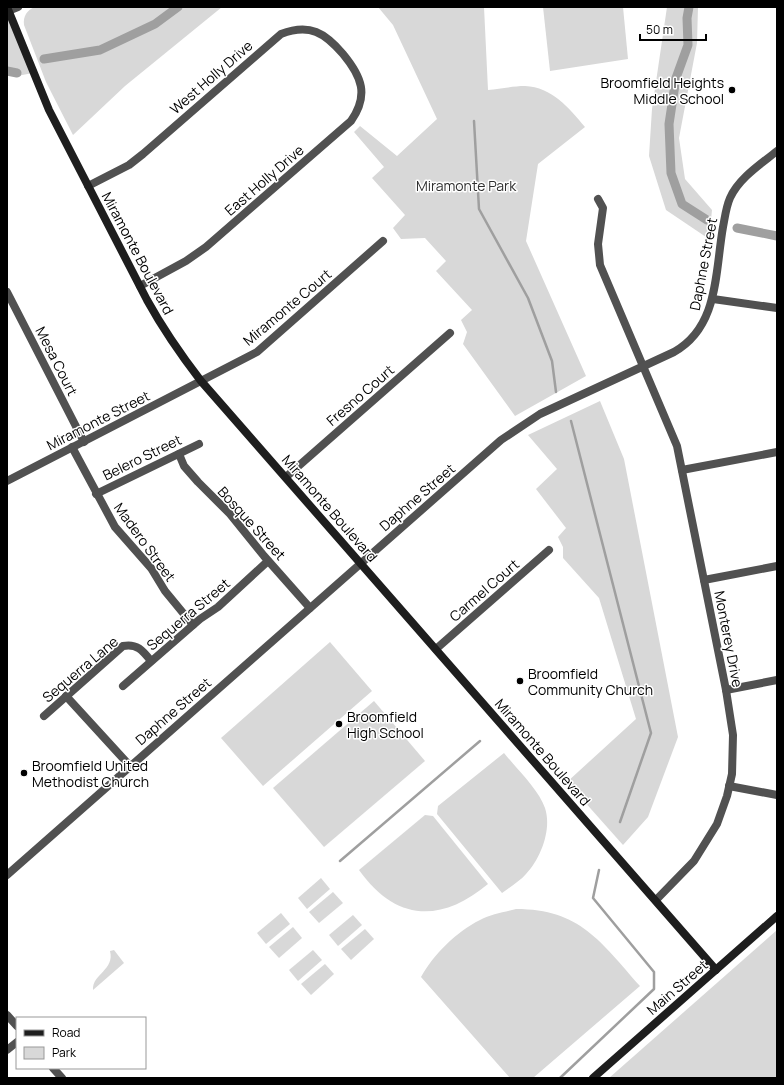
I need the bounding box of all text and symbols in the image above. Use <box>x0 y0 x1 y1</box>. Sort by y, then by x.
scale bar <box>640 16 706 42</box>
text: 50 m <box>646 21 673 38</box>
street label: West Holly Drive <box>166 36 256 118</box>
place label: Broomfield Heights Middle School <box>600 73 724 108</box>
marker: Broomfield Heights Middle School <box>727 85 737 95</box>
street label: East Holly Drive <box>220 140 308 220</box>
park label: Miramonte Park <box>416 176 517 195</box>
street label: Miramonte Boulevard <box>98 188 178 318</box>
street label: Daphne Street <box>685 216 721 312</box>
street label: Miramonte Court <box>239 264 335 350</box>
street label: Mesa Court <box>31 323 83 399</box>
street label: Fresno Court <box>322 360 398 430</box>
street label: Miramonte Street <box>43 386 153 454</box>
street label: Belero Street <box>99 430 185 484</box>
street label: Miramonte Boulevard <box>278 450 382 566</box>
street label: Daphne Street <box>375 459 459 535</box>
street label: Bosque Street <box>214 482 290 564</box>
street label: Madero Street <box>110 499 180 586</box>
street label: Carmel Court <box>445 554 523 625</box>
street label: Sequerra Street <box>142 573 234 654</box>
street label: Monterey Drive <box>710 589 748 689</box>
street label: Sequerra Lane <box>38 632 122 706</box>
place label: Broomfield Community Church <box>528 664 653 699</box>
street label: Daphne Street <box>131 673 215 749</box>
marker: Broomfield Community Church <box>515 676 525 686</box>
street label: Miramonte Boulevard <box>491 694 595 810</box>
place label: Broomfield High School <box>347 707 424 742</box>
marker: Broomfield High School <box>334 719 344 729</box>
place label: Broomfield United Methodist Church <box>32 756 149 791</box>
marker: Broomfield United Methodist Church <box>19 768 29 778</box>
street label: Main Street <box>642 955 712 1019</box>
legend <box>16 1017 146 1069</box>
text: Road <box>52 1024 80 1041</box>
text: Park <box>52 1044 77 1061</box>

